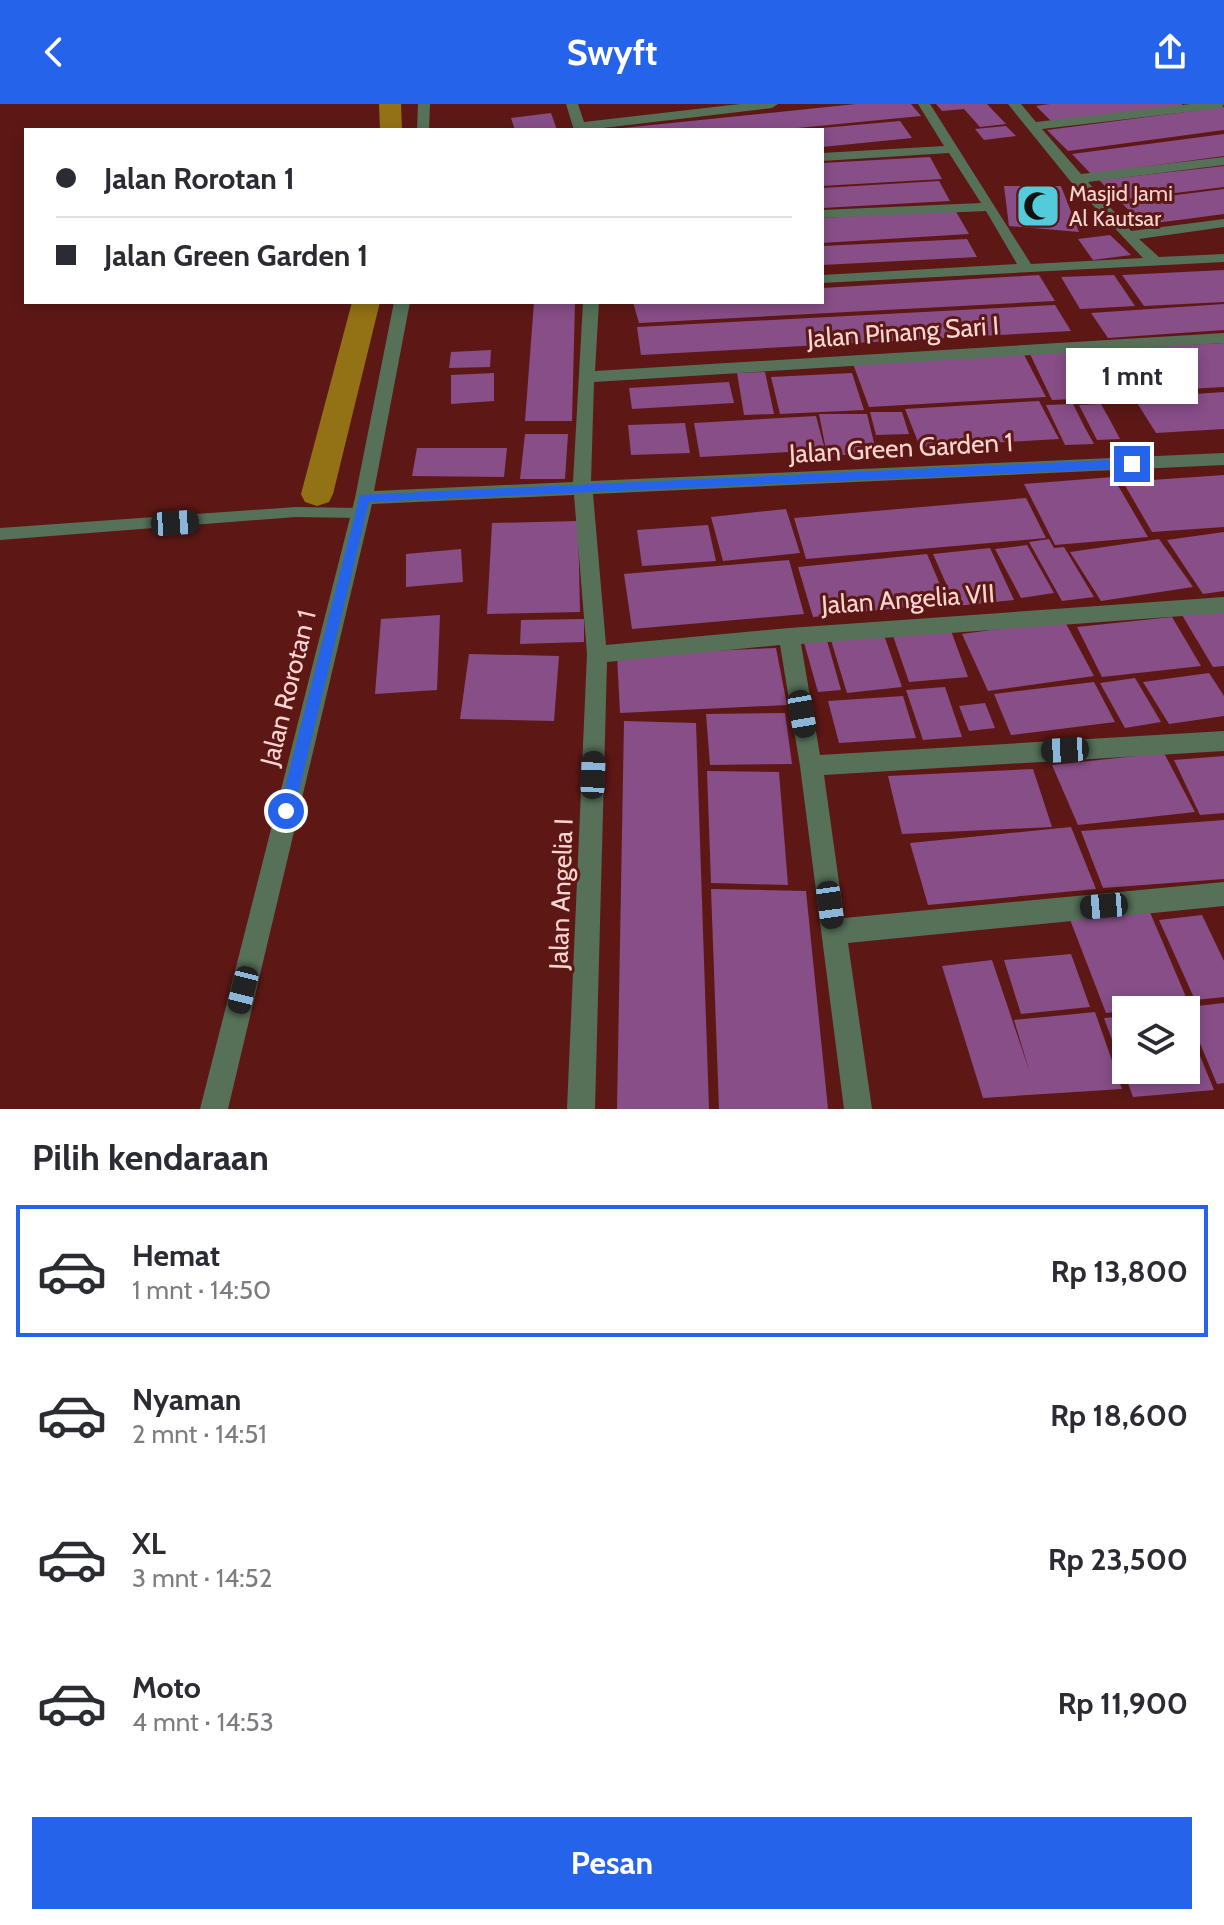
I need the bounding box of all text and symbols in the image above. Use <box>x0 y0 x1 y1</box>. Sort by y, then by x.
icon: back <box>32 30 76 74</box>
text: Swyft <box>567 30 657 74</box>
icon: share <box>1148 30 1192 74</box>
text: Jalan Rorotan 1 <box>104 160 295 197</box>
place label: Masjid Jami Al Kautsar <box>1069 180 1173 232</box>
mosque icon: Masjid Jami Al Kautsar <box>1014 182 1062 230</box>
text: Jalan Green Garden 1 <box>104 237 368 274</box>
street label: Jalan Pinang Sari I <box>805 309 1000 355</box>
callout: 1 mnt <box>1066 348 1198 404</box>
text: 1 mnt <box>1101 360 1163 392</box>
street label: Jalan Green Garden 1 <box>787 426 1014 470</box>
route end <box>1114 446 1150 482</box>
car <box>150 509 200 537</box>
street label: Jalan Angelia VII <box>819 577 996 621</box>
street label: Jalan Rorotan 1 <box>253 607 323 770</box>
car <box>786 688 818 740</box>
car <box>1040 737 1090 763</box>
car <box>580 751 606 799</box>
route start <box>268 793 304 829</box>
street label: Jalan Angelia I <box>542 818 580 971</box>
car <box>815 880 845 930</box>
car <box>1079 892 1129 920</box>
car <box>226 964 260 1016</box>
map controls <box>1112 996 1200 1084</box>
button: layers <box>1112 996 1200 1084</box>
text: Pilih kendaraan <box>32 1135 269 1179</box>
icon: car <box>36 1235 108 1307</box>
text: Hemat <box>132 1237 220 1274</box>
text: Rp 13,800 <box>1051 1253 1188 1290</box>
text: 1 mnt · 14:50 <box>132 1274 271 1306</box>
icon: car <box>36 1379 108 1451</box>
text: Nyaman <box>132 1381 241 1418</box>
text: Rp 18,600 <box>1050 1397 1188 1434</box>
text: 2 mnt · 14:51 <box>132 1418 267 1450</box>
icon: car <box>36 1523 108 1595</box>
text: XL <box>132 1525 166 1562</box>
text: Rp 23,500 <box>1048 1541 1188 1578</box>
text: 3 mnt · 14:52 <box>132 1562 272 1594</box>
icon: car <box>36 1667 108 1739</box>
text: Moto <box>132 1669 201 1706</box>
text: Rp 11,900 <box>1058 1685 1188 1722</box>
text: 4 mnt · 14:53 <box>132 1706 274 1738</box>
button: Pesan <box>32 1817 1192 1909</box>

